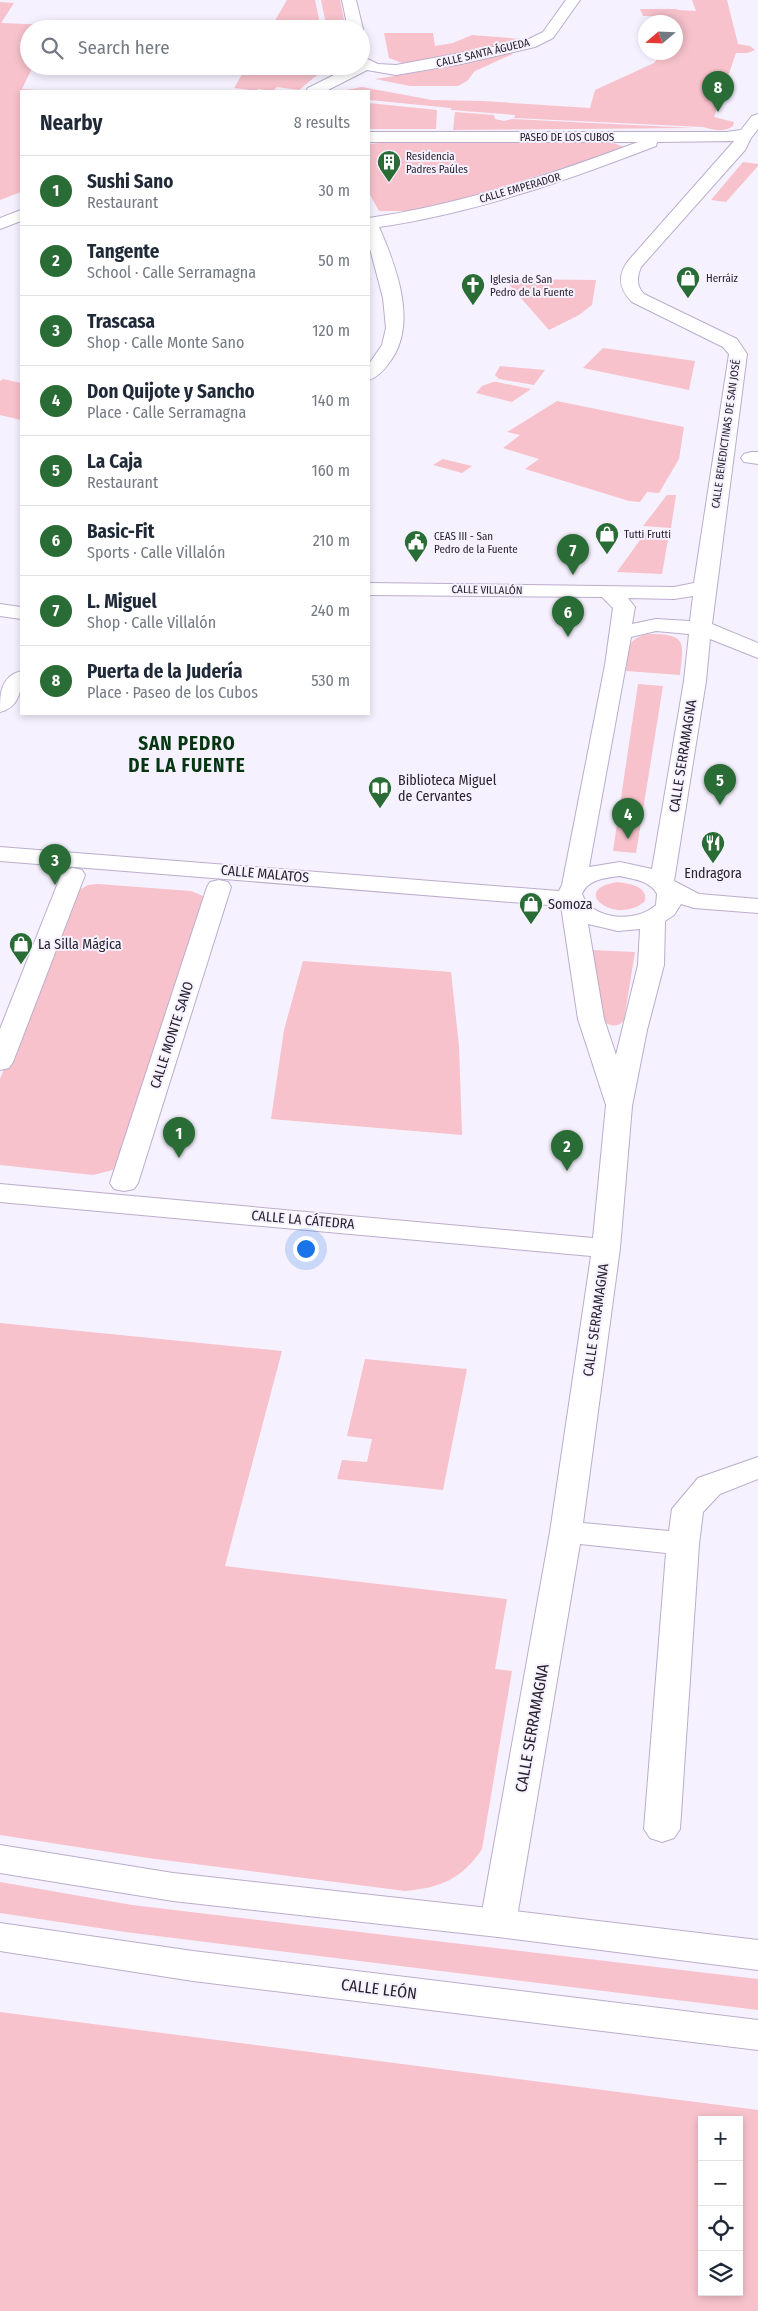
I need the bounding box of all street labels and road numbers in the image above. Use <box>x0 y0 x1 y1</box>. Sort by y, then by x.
street label: CALLE SANTA ÁGUEDA <box>435 35 531 70</box>
street label: PASEO DE LOS CUBOS <box>520 131 615 144</box>
street label: CALLE EMPERADOR <box>478 170 562 206</box>
street label: CALLE BENEDICTINAS DE SAN JOSÉ <box>708 359 743 509</box>
street label: CALLE VILLALÓN <box>451 582 523 597</box>
street label: CALLE SERRAMAGNA <box>666 698 700 814</box>
street label: CALLE MALATOS <box>220 862 310 886</box>
street label: CALLE MONTE SANO <box>147 979 197 1091</box>
street label: CALLE LA CÁTEDRA <box>251 1206 356 1233</box>
street label: CALLE SERRAMAGNA <box>580 1262 612 1378</box>
street label: CALLE SERRAMAGNA <box>511 1662 553 1794</box>
street label: CALLE LEÓN <box>340 1975 418 2003</box>

